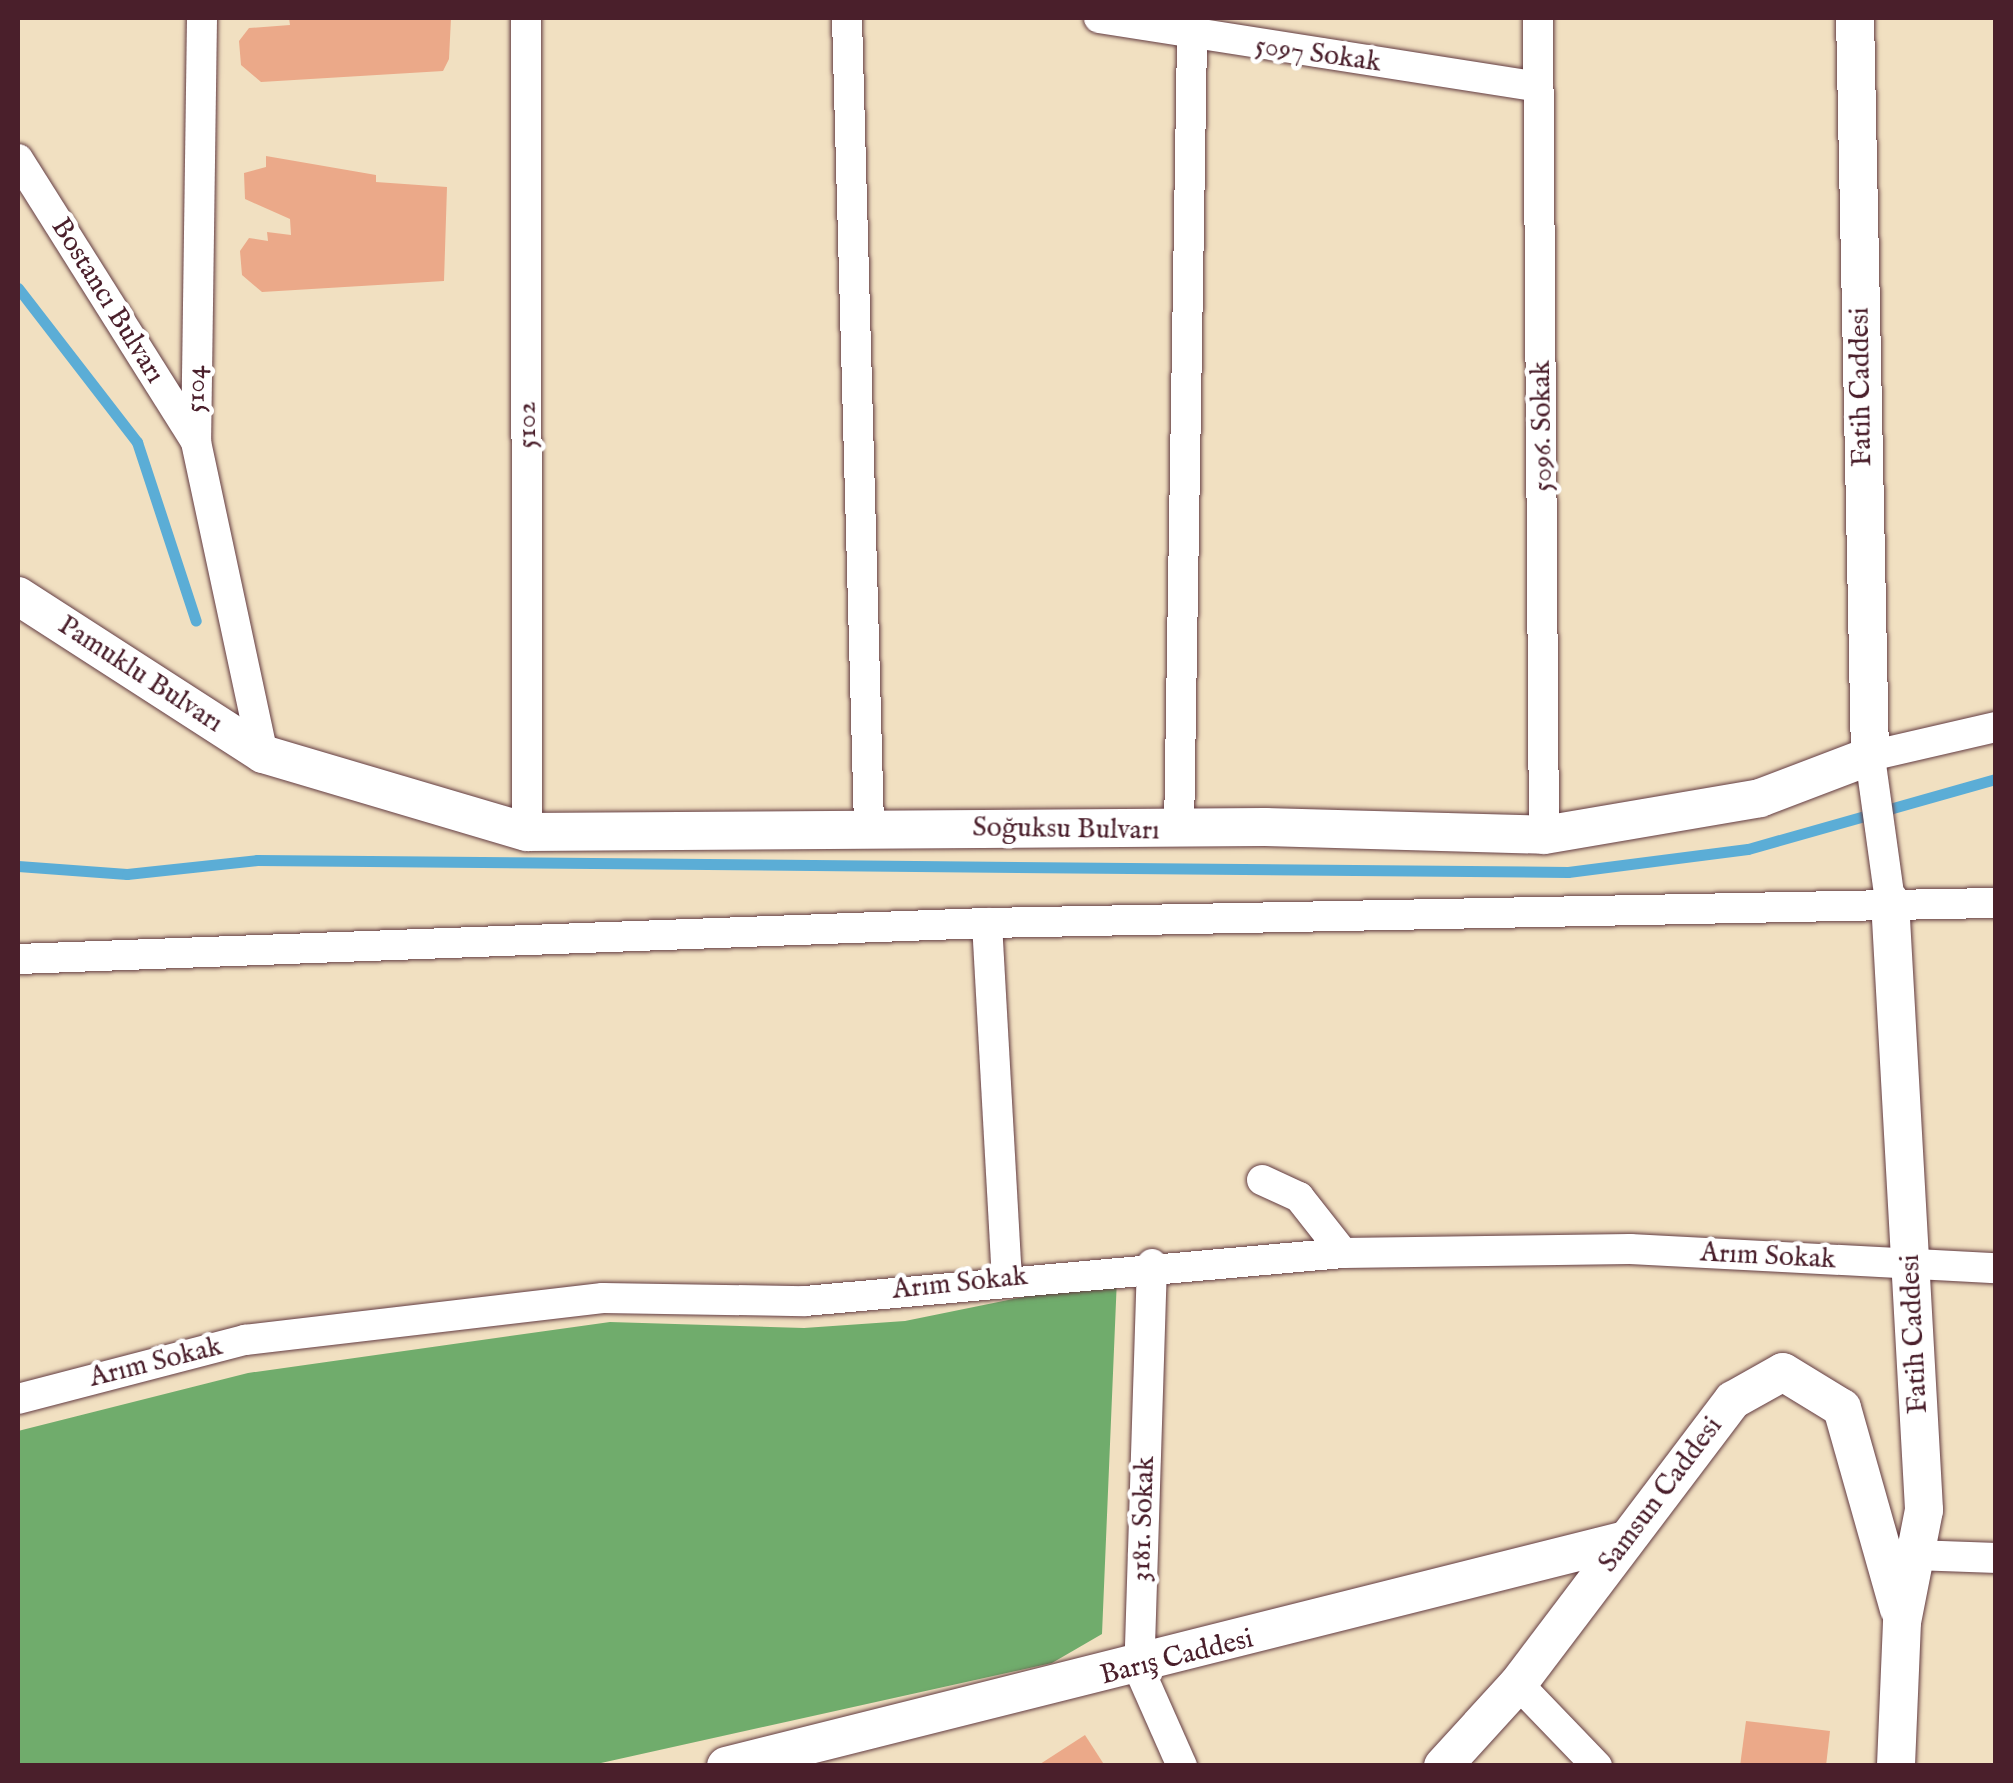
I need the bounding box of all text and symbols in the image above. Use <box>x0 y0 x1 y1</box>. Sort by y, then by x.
street label: 5097 Sokak <box>1253 30 1383 80</box>
street label: Bostancı Bulvarı <box>43 212 171 390</box>
street label: Fatih Caddesi <box>1844 307 1880 467</box>
street label: 5096. Sokak <box>1525 360 1561 492</box>
street label: 5104 <box>180 365 214 413</box>
street label: 5102 <box>511 401 545 449</box>
street label: Pamuklu Bulvarı <box>51 609 229 741</box>
street label: Soğuksu Bulvarı <box>972 812 1160 848</box>
street label: Arım Sokak <box>1699 1237 1837 1277</box>
street label: Fatih Caddesi <box>1894 1253 1936 1415</box>
street label: Arım Sokak <box>891 1260 1029 1308</box>
street label: Arım Sokak <box>86 1330 226 1396</box>
street label: Samsun Caddesi <box>1592 1411 1730 1579</box>
street label: 3181. Sokak <box>1125 1456 1163 1582</box>
street label: Barış Caddesi <box>1097 1623 1257 1693</box>

